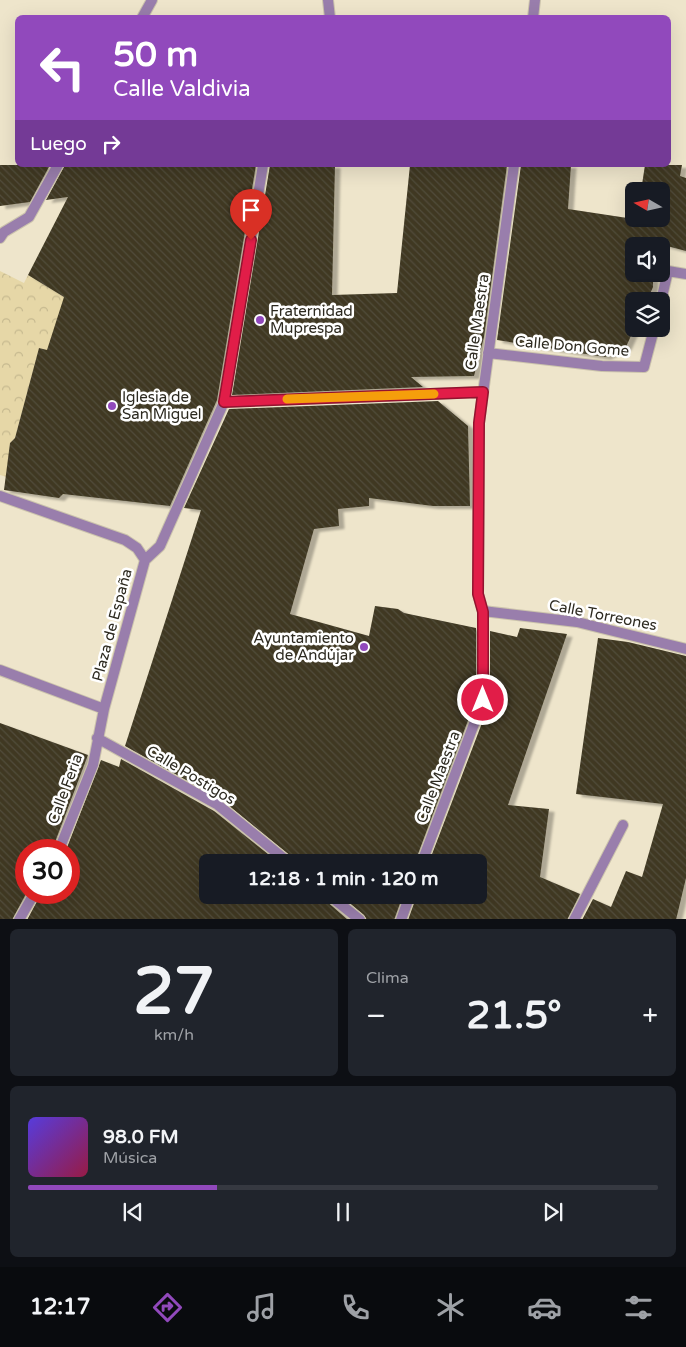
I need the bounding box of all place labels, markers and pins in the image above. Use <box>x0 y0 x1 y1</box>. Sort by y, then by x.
pin <box>230 189 272 240</box>
place label: Fraternidad Muprespa <box>270 302 353 337</box>
marker: Fraternidad Muprespa <box>254 314 266 326</box>
place label: Iglesia de San Miguel <box>122 388 202 423</box>
marker: Iglesia de San Miguel <box>106 400 118 412</box>
place label: Ayuntamiento de Andújar <box>253 629 354 664</box>
marker: Ayuntamiento de Andújar <box>358 641 370 653</box>

